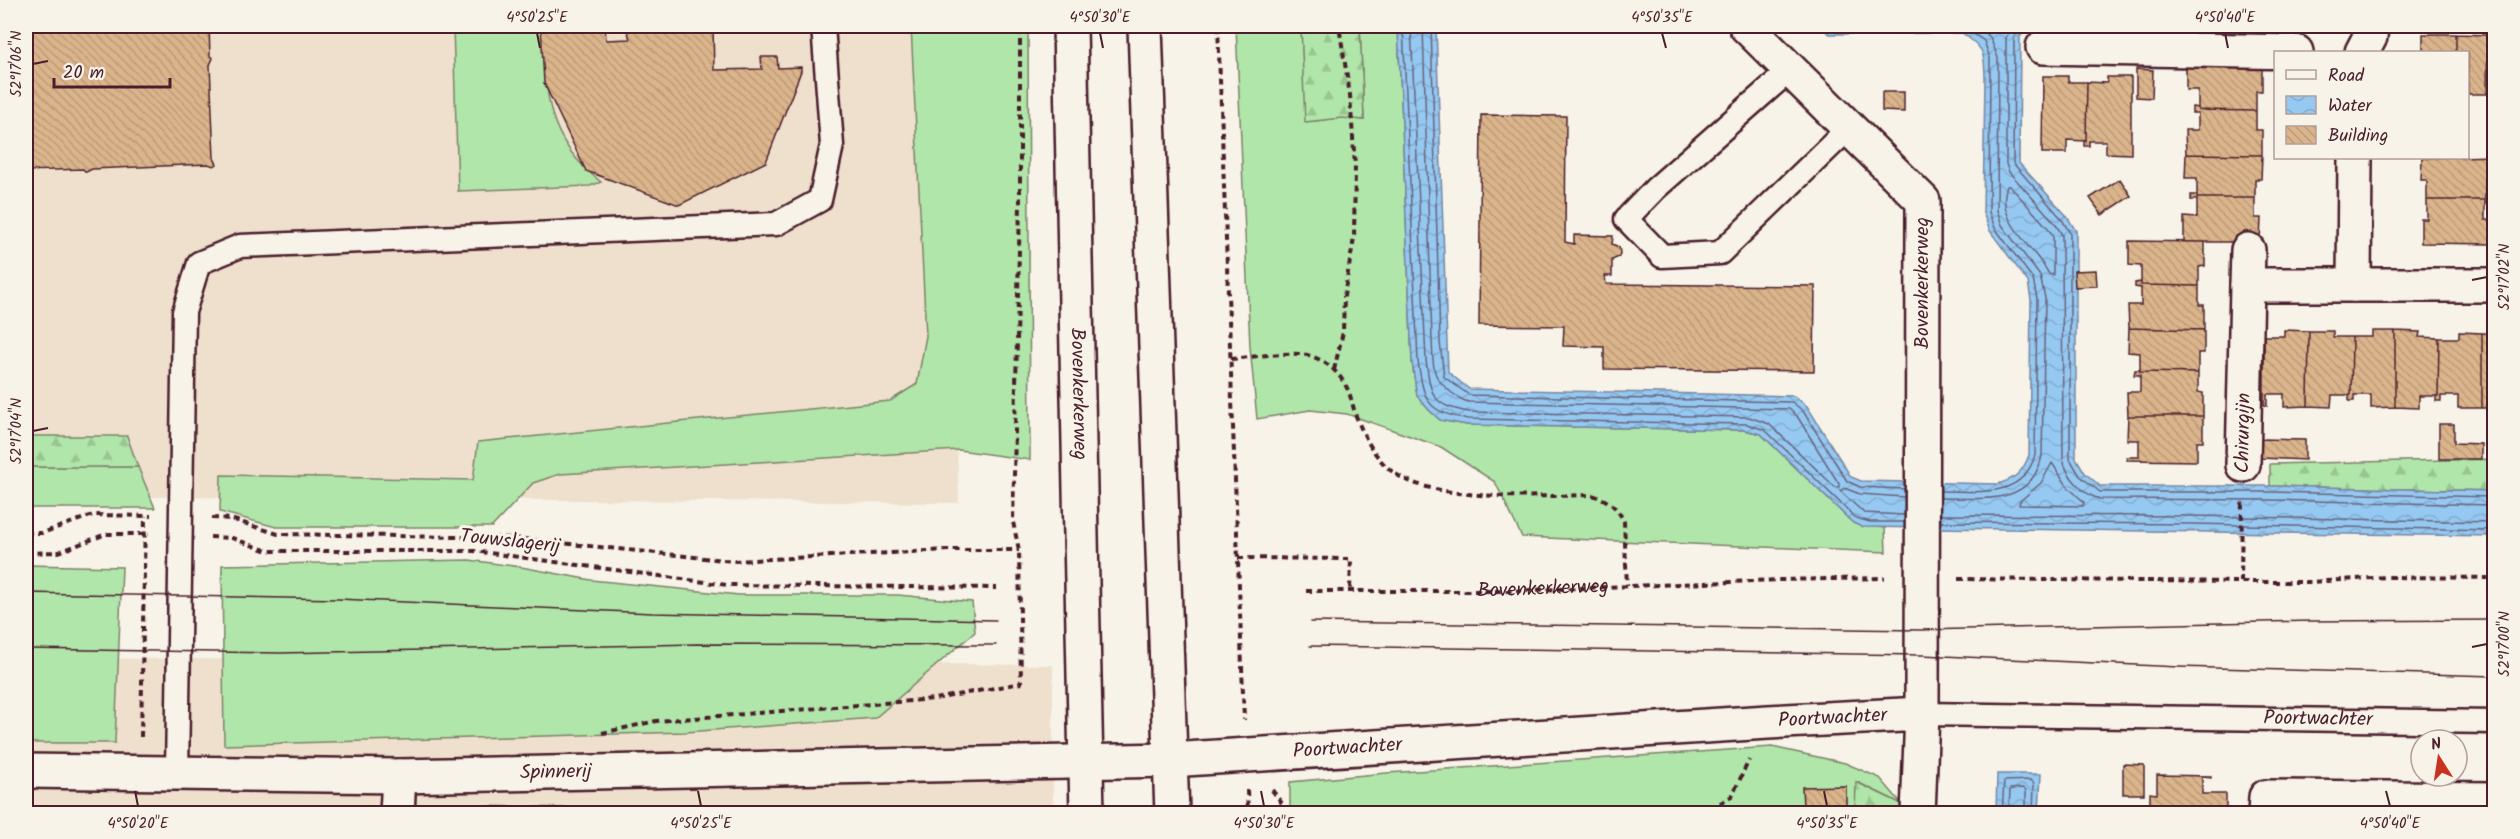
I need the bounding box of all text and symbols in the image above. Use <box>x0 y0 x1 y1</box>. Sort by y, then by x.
text: 4°50'25"E <box>506 6 569 30</box>
text: 4°50'30"E <box>1070 6 1132 30</box>
text: 4°50'35"E <box>1631 6 1694 30</box>
text: 4°50'40"E <box>2195 6 2257 30</box>
text: 52°17'06"N <box>5 31 29 97</box>
scale bar <box>54 51 170 89</box>
legend <box>2274 51 2469 159</box>
text: 20 m <box>63 59 104 88</box>
text: Road <box>2328 62 2365 91</box>
text: Water <box>2328 92 2373 121</box>
text: Building <box>2328 122 2388 151</box>
street label: Bovenkerkerweg <box>1907 217 1939 349</box>
text: 52°17'02"N <box>2493 244 2517 311</box>
street label: Bovenkerkerweg <box>1061 328 1095 460</box>
street label: Chirurgijn <box>2227 393 2261 473</box>
text: 52°17'04"N <box>5 398 29 464</box>
street label: Touwslagerij <box>458 521 563 563</box>
street label: Bovenkerkerweg <box>1477 571 1610 607</box>
text: 52°17'00"N <box>2493 611 2517 677</box>
street label: Poortwachter <box>1777 700 1889 737</box>
street label: Poortwachter <box>2263 703 2374 736</box>
north arrow <box>2409 728 2469 788</box>
street label: Poortwachter <box>1292 729 1404 768</box>
text: N <box>2429 732 2444 758</box>
street label: Spinnerij <box>520 756 593 789</box>
text: 4°50'20"E <box>107 812 170 836</box>
text: 4°50'25"E <box>670 812 733 836</box>
text: 4°50'30"E <box>1234 812 1296 836</box>
text: 4°50'35"E <box>1796 812 1859 836</box>
text: 4°50'40"E <box>2360 812 2422 836</box>

